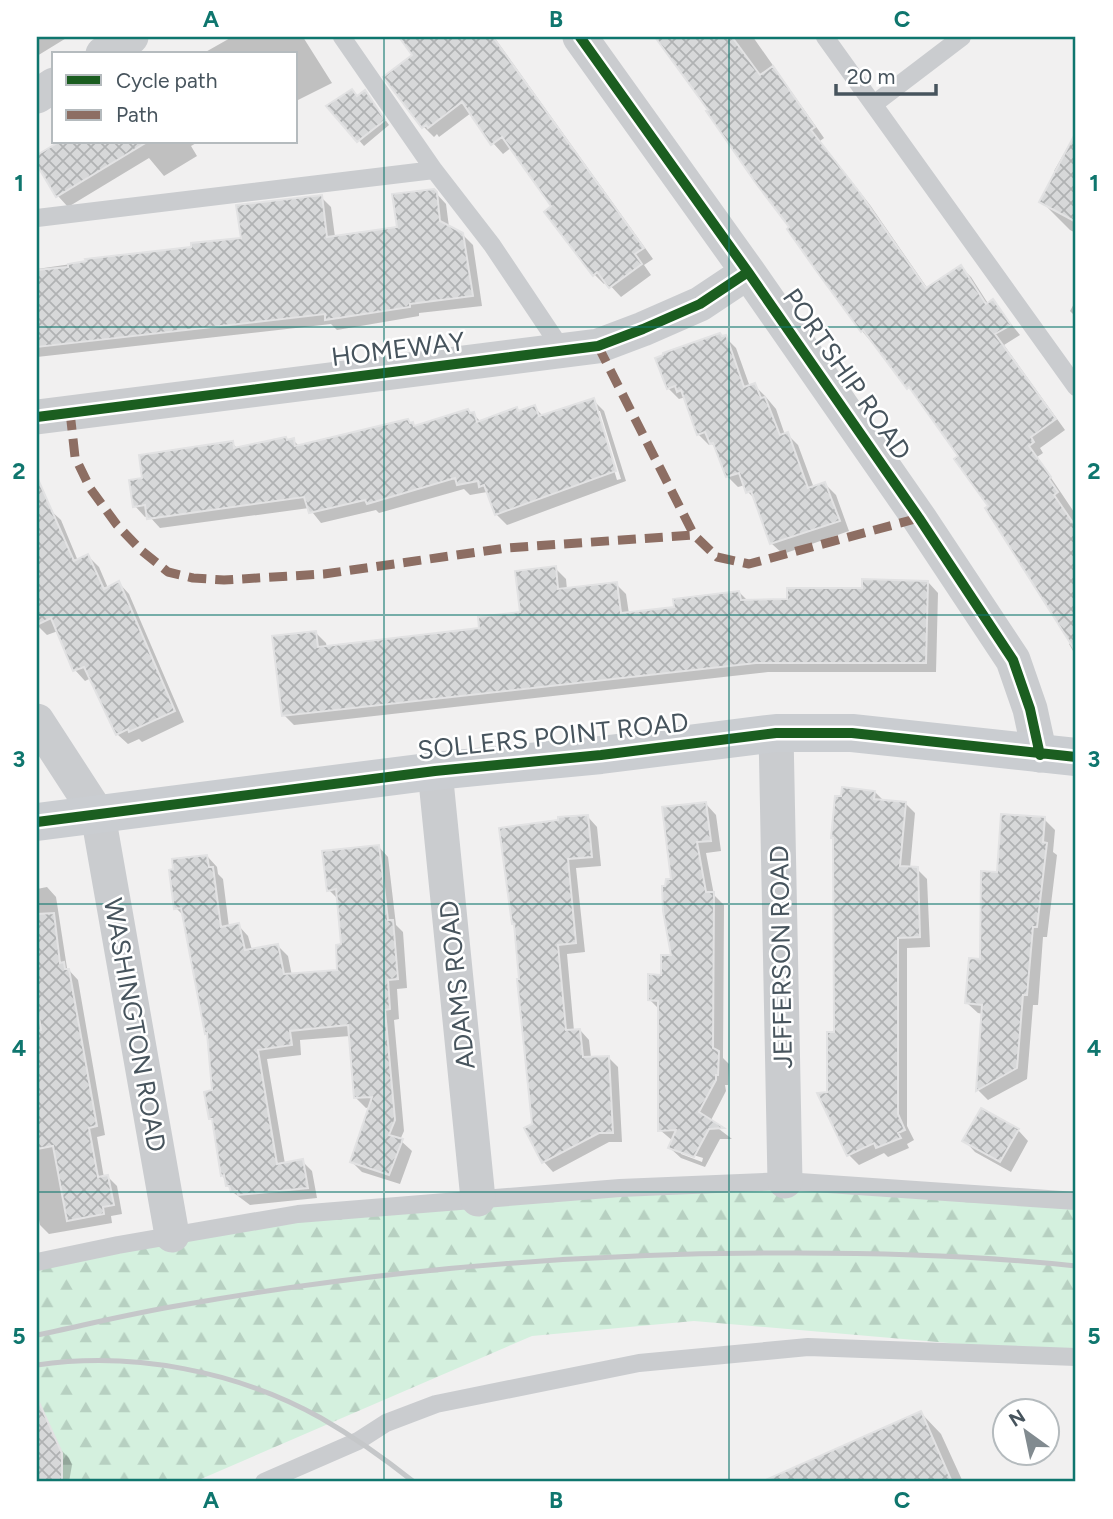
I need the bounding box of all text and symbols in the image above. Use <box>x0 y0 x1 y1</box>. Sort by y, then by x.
text: A <box>203 5 220 33</box>
text: B <box>549 5 563 33</box>
text: C <box>894 5 911 33</box>
legend <box>52 52 298 144</box>
scale bar <box>836 52 936 96</box>
text: 20 m <box>847 64 895 89</box>
text: Cycle path <box>116 68 217 93</box>
text: Path <box>116 102 158 127</box>
text: 1 <box>14 169 24 197</box>
text: 1 <box>1089 169 1099 197</box>
street label: PORTSHIP ROAD <box>776 282 918 466</box>
street label: HOMEWAY <box>329 325 467 373</box>
text: 2 <box>12 457 26 485</box>
text: 2 <box>1087 457 1101 485</box>
street label: SOLLERS POINT ROAD <box>416 706 690 766</box>
text: 3 <box>13 745 25 773</box>
text: 3 <box>1088 745 1100 773</box>
street label: JEFFERSON ROAD <box>763 845 799 1069</box>
street label: WASHINGTON ROAD <box>97 896 173 1154</box>
street label: ADAMS ROAD <box>432 899 482 1071</box>
text: 4 <box>12 1034 26 1062</box>
text: 4 <box>1087 1034 1101 1062</box>
text: 5 <box>12 1322 26 1350</box>
text: 5 <box>1087 1322 1101 1350</box>
north arrow <box>990 1396 1060 1466</box>
text: N <box>1005 1405 1029 1432</box>
text: A <box>203 1486 220 1514</box>
text: B <box>549 1486 563 1514</box>
text: C <box>894 1486 911 1514</box>

